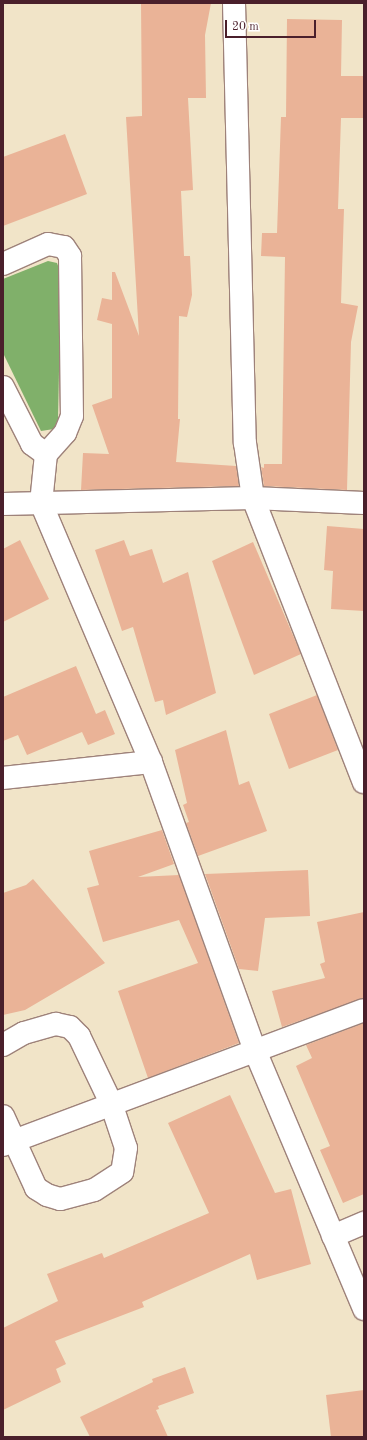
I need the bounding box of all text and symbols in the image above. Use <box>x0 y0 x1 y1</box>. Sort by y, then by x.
scale bar <box>227 12 318 38</box>
text: 20 m <box>232 21 259 33</box>

